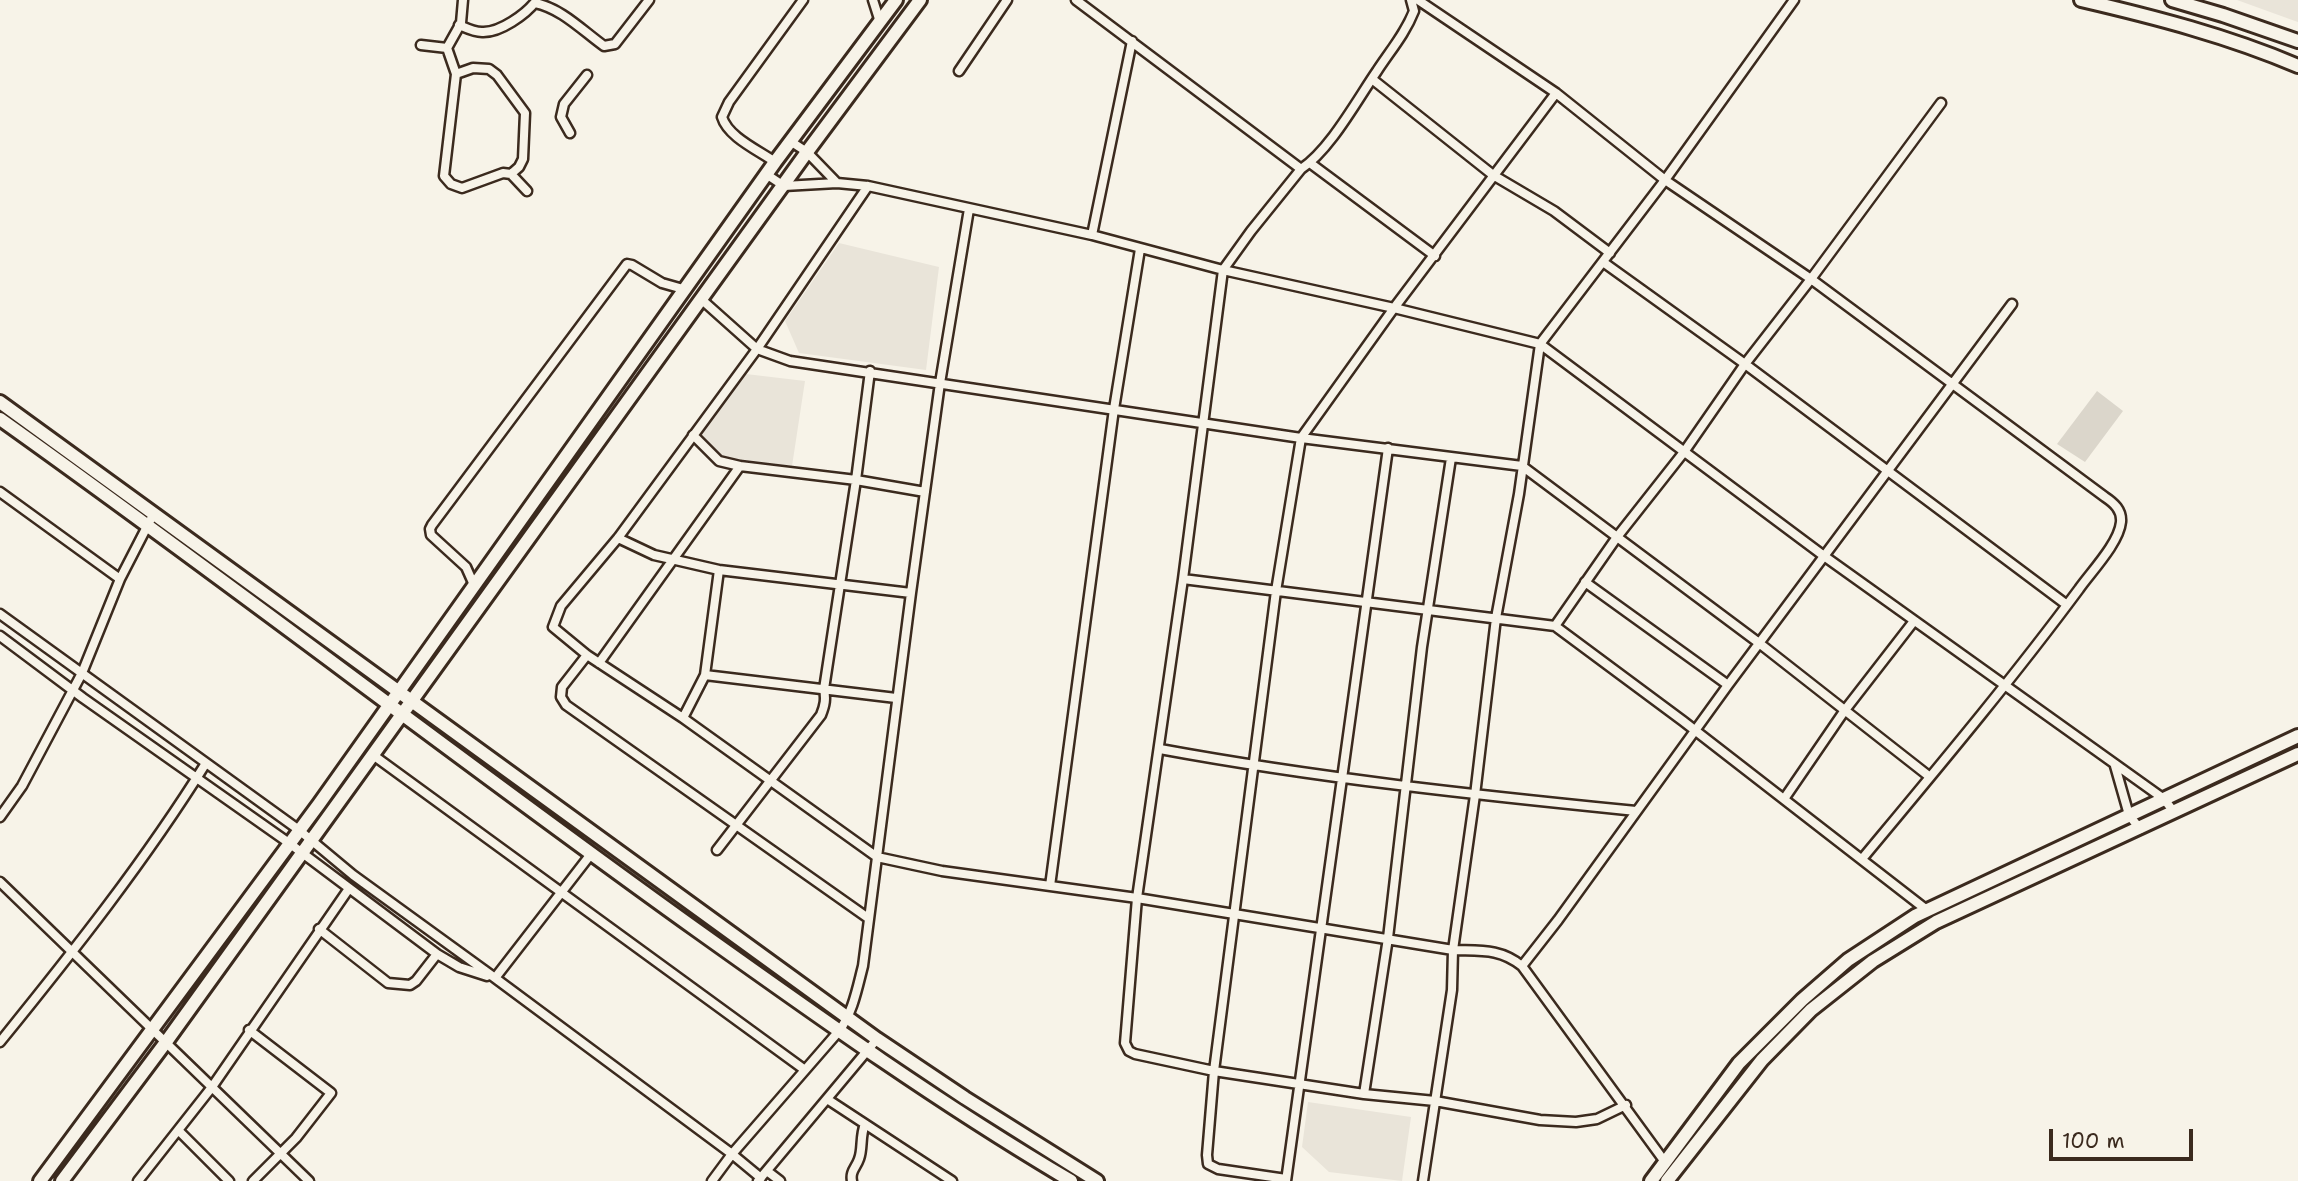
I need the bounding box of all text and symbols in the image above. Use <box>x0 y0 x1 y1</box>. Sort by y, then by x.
scale bar <box>2053 1114 2196 1158</box>
text: 100 m <box>2062 1127 2125 1155</box>

